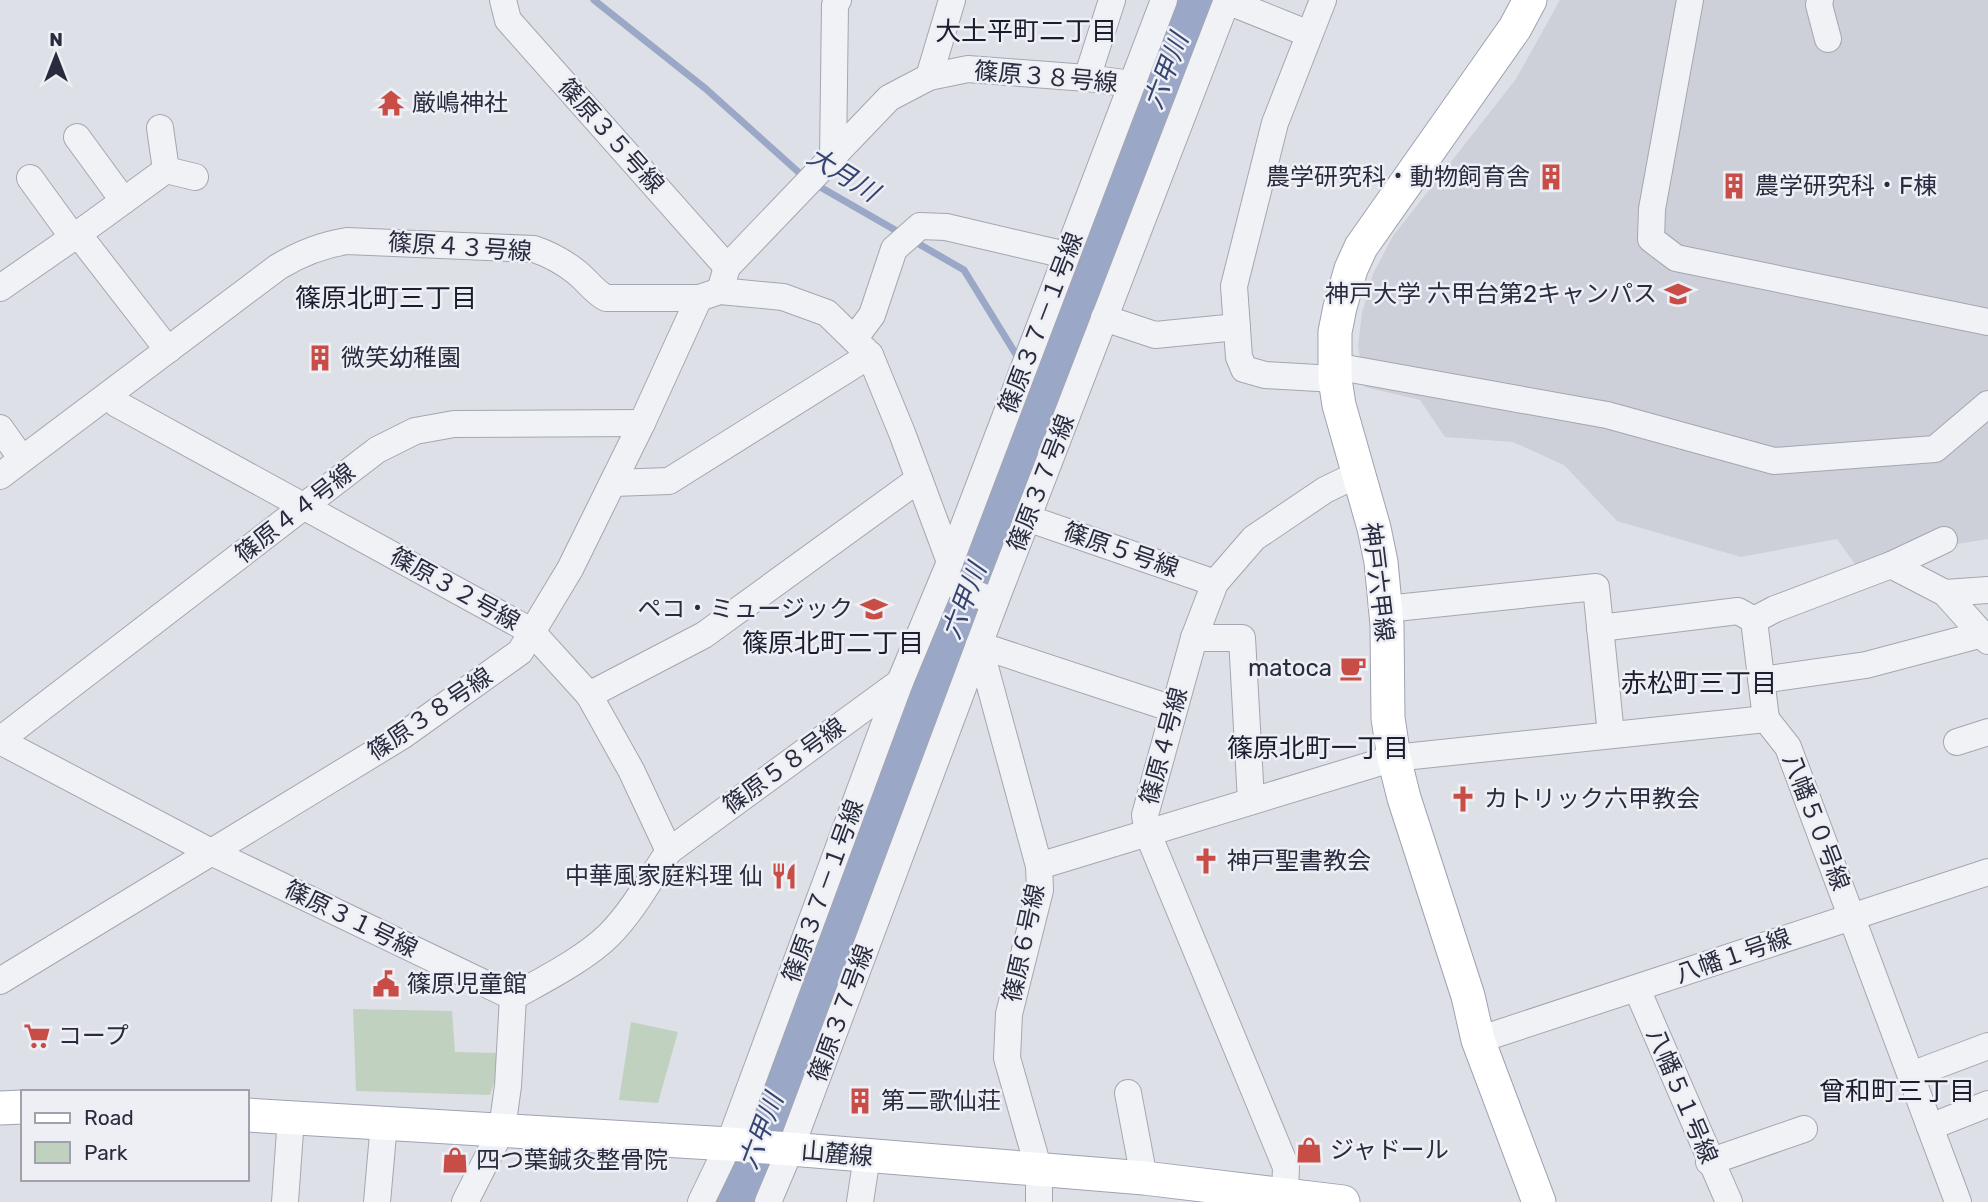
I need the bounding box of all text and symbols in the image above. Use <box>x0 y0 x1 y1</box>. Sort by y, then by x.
district label: 大土平町二丁目 <box>935 16 1117 47</box>
north arrow <box>21 21 91 91</box>
water label: 六甲川 <box>1138 26 1196 113</box>
text: N <box>49 28 63 51</box>
street label: 篠原３８号線 <box>973 57 1119 97</box>
street label: 篠原３５号線 <box>552 73 670 199</box>
temple icon: 厳嶋神社 <box>376 88 406 118</box>
place label: 厳嶋神社 <box>412 89 508 117</box>
water label: 大月川 <box>801 141 887 210</box>
building icon: 農学研究科・動物飼育舎 <box>1536 162 1566 192</box>
place label: 農学研究科・動物飼育舎 <box>1266 163 1530 191</box>
building icon: 農学研究科・F棟 <box>1719 171 1749 201</box>
place label: 農学研究科・F棟 <box>1755 172 1937 200</box>
street label: 篠原４３号線 <box>387 228 533 266</box>
street label: 篠原３７－１号線 <box>994 228 1088 418</box>
school or university icon: 神戸大学 六甲台第2キャンパス <box>1663 279 1693 309</box>
place label: 神戸大学 六甲台第2キャンパス <box>1325 280 1657 308</box>
district label: 篠原北町三丁目 <box>295 283 477 314</box>
building icon: 微笑幼稚園 <box>305 343 335 373</box>
place label: 微笑幼稚園 <box>341 344 461 372</box>
street label: 篠原３７号線 <box>1002 411 1080 555</box>
street label: 篠原４４号線 <box>230 458 360 568</box>
street label: 篠原５号線 <box>1060 517 1182 583</box>
street label: 神戸六甲線 <box>1357 521 1399 643</box>
street label: 篠原３２号線 <box>385 542 525 636</box>
water label: 六甲川 <box>936 556 994 643</box>
school or university icon: ペコ・ミュージック <box>859 594 889 624</box>
place label: ペコ・ミュージック <box>637 595 853 623</box>
district label: 篠原北町二丁目 <box>742 628 924 659</box>
cafe icon: matoca <box>1338 653 1368 683</box>
place label: matoca <box>1248 654 1332 682</box>
street label: 篠原３８号線 <box>362 662 498 766</box>
district label: 赤松町三丁目 <box>1621 668 1777 699</box>
street label: 篠原４号線 <box>1135 684 1193 808</box>
street label: 篠原５８号線 <box>718 712 850 820</box>
district label: 篠原北町一丁目 <box>1227 733 1409 764</box>
street label: 八幡５０号線 <box>1777 750 1855 894</box>
church icon: カトリック六甲教会 <box>1448 784 1478 814</box>
place label: カトリック六甲教会 <box>1484 785 1700 813</box>
street label: 篠原３７－１号線 <box>777 796 869 986</box>
church icon: 神戸聖書教会 <box>1191 846 1221 876</box>
place label: 神戸聖書教会 <box>1227 847 1371 875</box>
restaurant icon: 中華風家庭料理 仙 <box>769 861 799 891</box>
place label: 中華風家庭料理 仙 <box>565 862 763 890</box>
street label: 篠原３１号線 <box>280 875 422 963</box>
street label: 篠原６号線 <box>998 881 1050 1005</box>
street label: 八幡１号線 <box>1672 923 1794 989</box>
street label: 篠原３７号線 <box>803 941 879 1085</box>
public building icon: 篠原児童館 <box>371 969 401 999</box>
place label: 篠原児童館 <box>407 970 527 998</box>
supermarket icon: コープ <box>22 1021 52 1051</box>
place label: コープ <box>58 1022 129 1050</box>
street label: 八幡５１号線 <box>1641 1024 1723 1168</box>
district label: 曾和町三丁目 <box>1819 1076 1975 1107</box>
water label: 六甲川 <box>733 1086 791 1173</box>
building icon: 第二歌仙荘 <box>845 1086 875 1116</box>
place label: 第二歌仙荘 <box>881 1087 1001 1115</box>
legend <box>21 1090 248 1181</box>
text: Road <box>84 1105 134 1130</box>
shop icon: ジャドール <box>1294 1135 1324 1165</box>
place label: ジャドール <box>1330 1136 1449 1164</box>
street label: 山麓線 <box>800 1137 874 1171</box>
text: Park <box>84 1140 128 1165</box>
shop icon: 四つ葉鍼灸整骨院 <box>440 1145 470 1175</box>
place label: 四つ葉鍼灸整骨院 <box>476 1146 668 1174</box>

